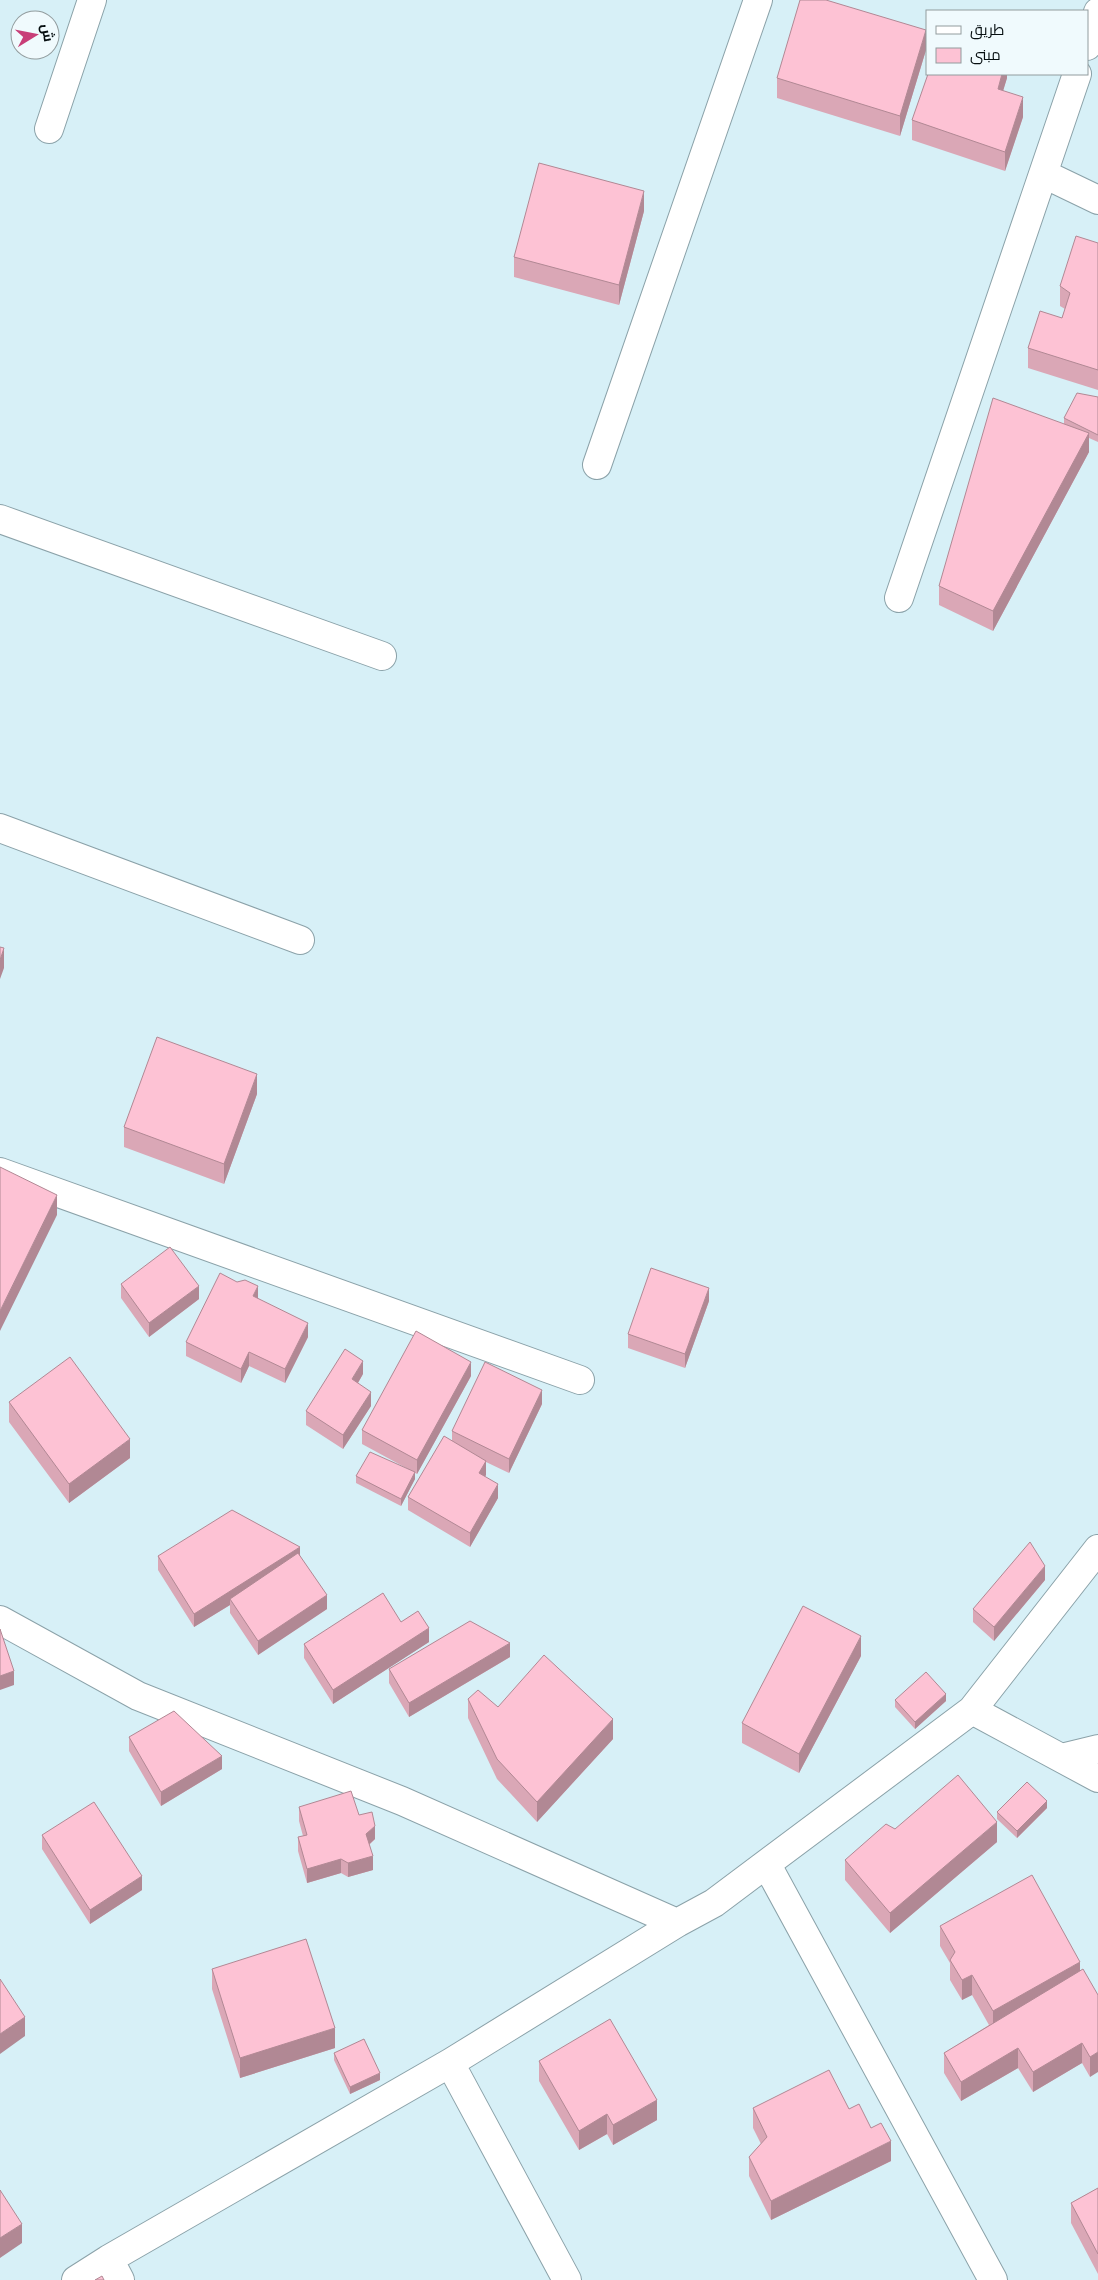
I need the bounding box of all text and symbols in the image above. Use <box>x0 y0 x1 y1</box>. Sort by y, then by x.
north arrow <box>10 10 60 60</box>
legend <box>926 10 1088 75</box>
text: طريق <box>970 21 1004 40</box>
text: ش <box>37 22 58 43</box>
text: مبنى <box>970 46 1001 65</box>

